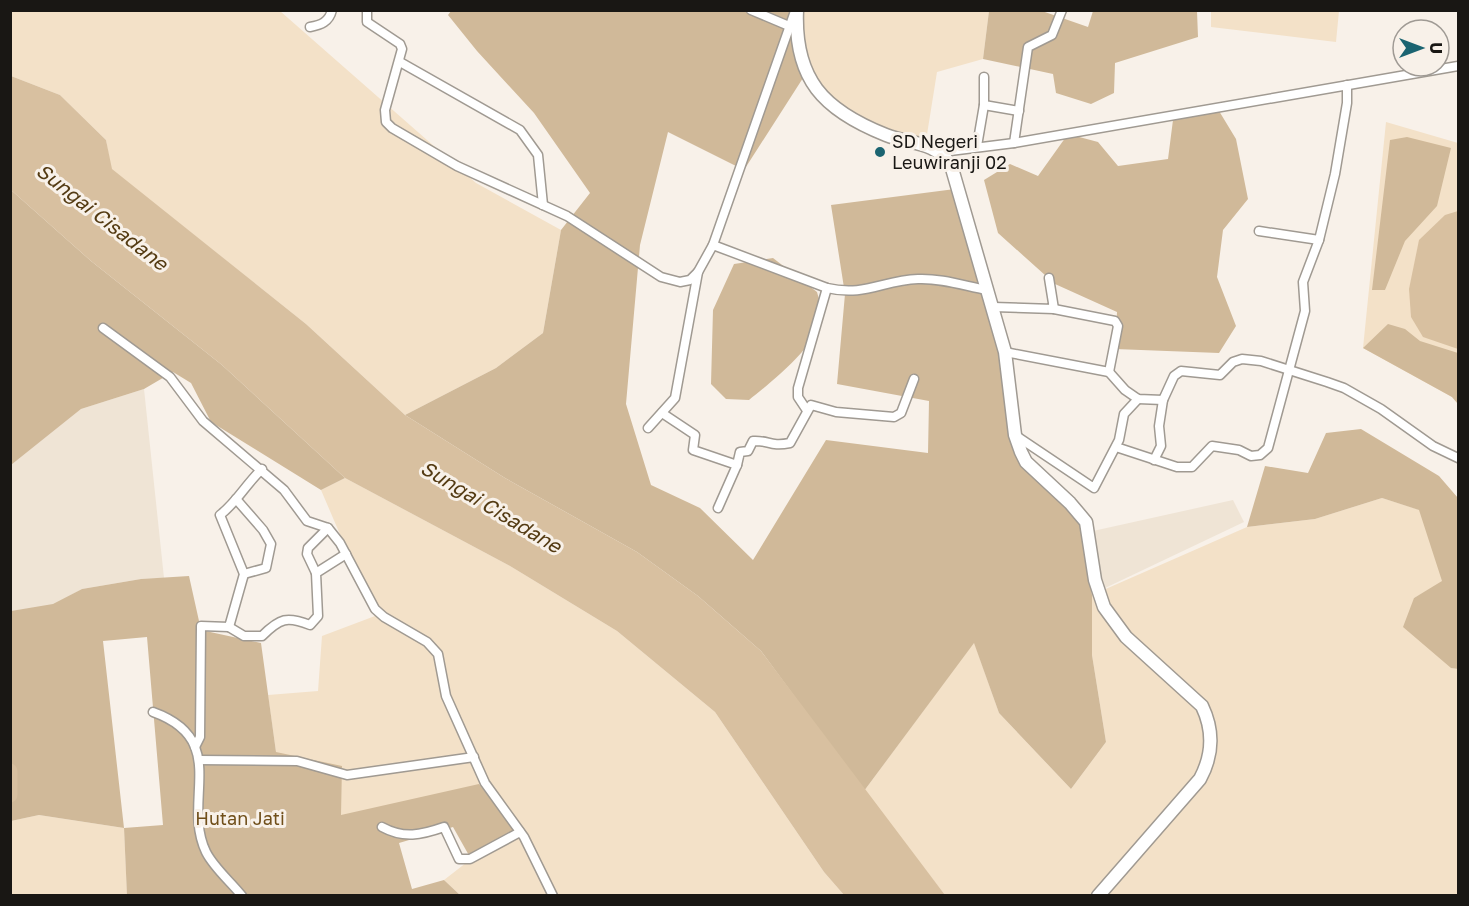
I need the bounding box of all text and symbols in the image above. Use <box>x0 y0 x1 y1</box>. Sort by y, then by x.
north arrow <box>1391 18 1451 78</box>
text: U <box>1426 42 1446 54</box>
place label: SD Negeri Leuwiranji 02 <box>892 130 1007 173</box>
marker: SD Negeri Leuwiranji 02 <box>873 145 887 159</box>
water label: Sungai Cisadane <box>32 158 174 276</box>
water label: Sungai Cisadane <box>416 455 567 559</box>
park label: Hutan Jati <box>195 807 285 829</box>

